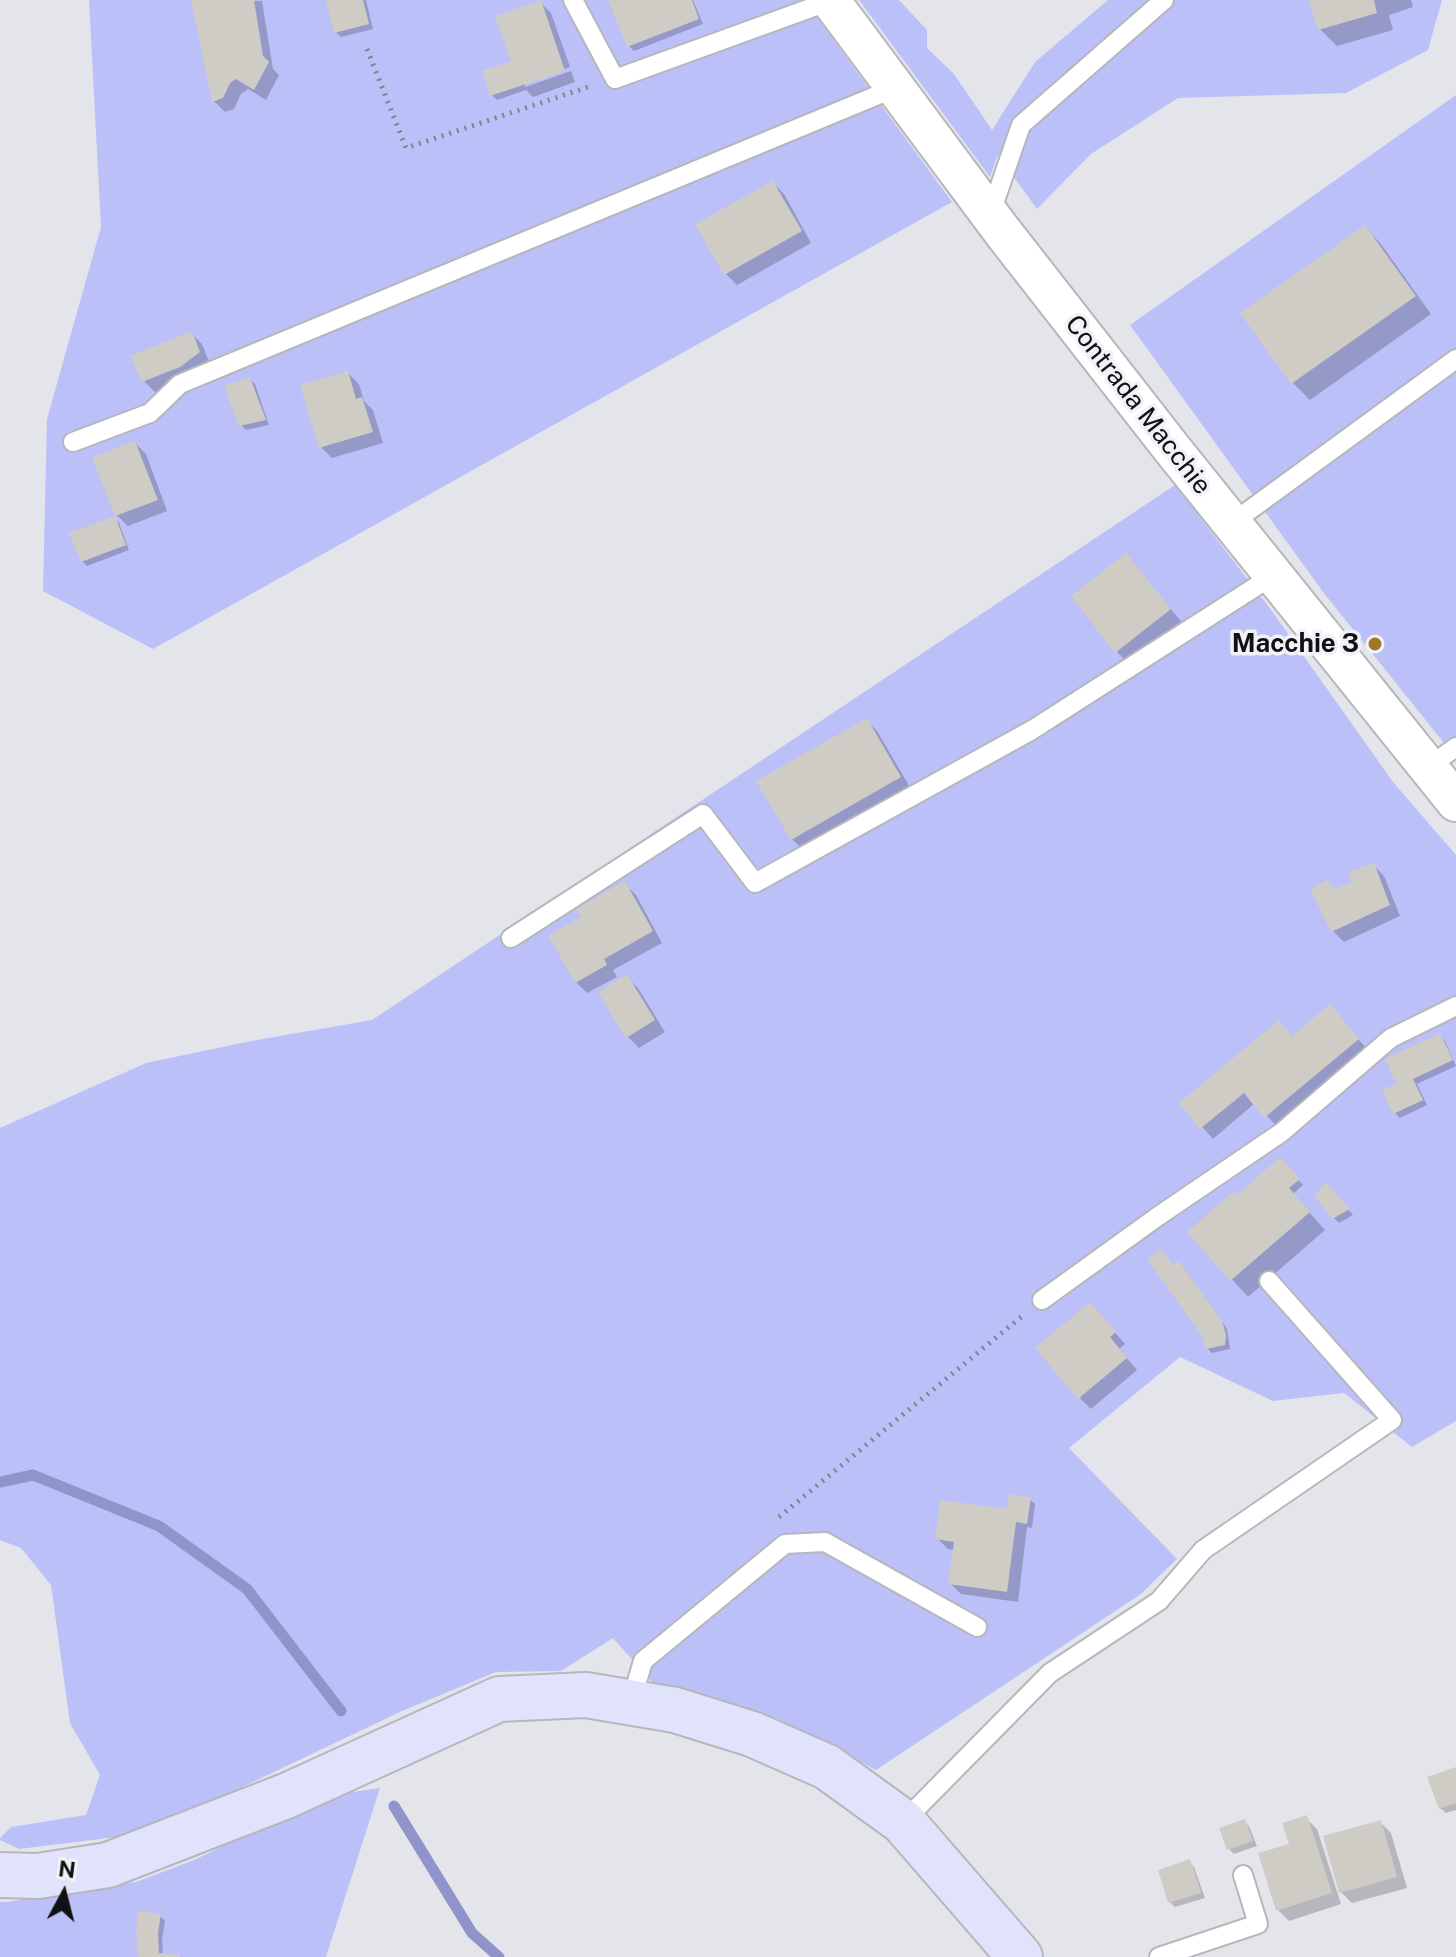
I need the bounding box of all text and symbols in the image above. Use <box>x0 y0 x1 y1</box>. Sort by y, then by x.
street label: Contrada Macchie <box>1058 309 1218 501</box>
place label: Macchie 3 <box>1232 628 1359 660</box>
marker: Macchie 3 <box>1366 635 1384 653</box>
north arrow <box>24 1853 104 1933</box>
text: N <box>57 1855 77 1883</box>

